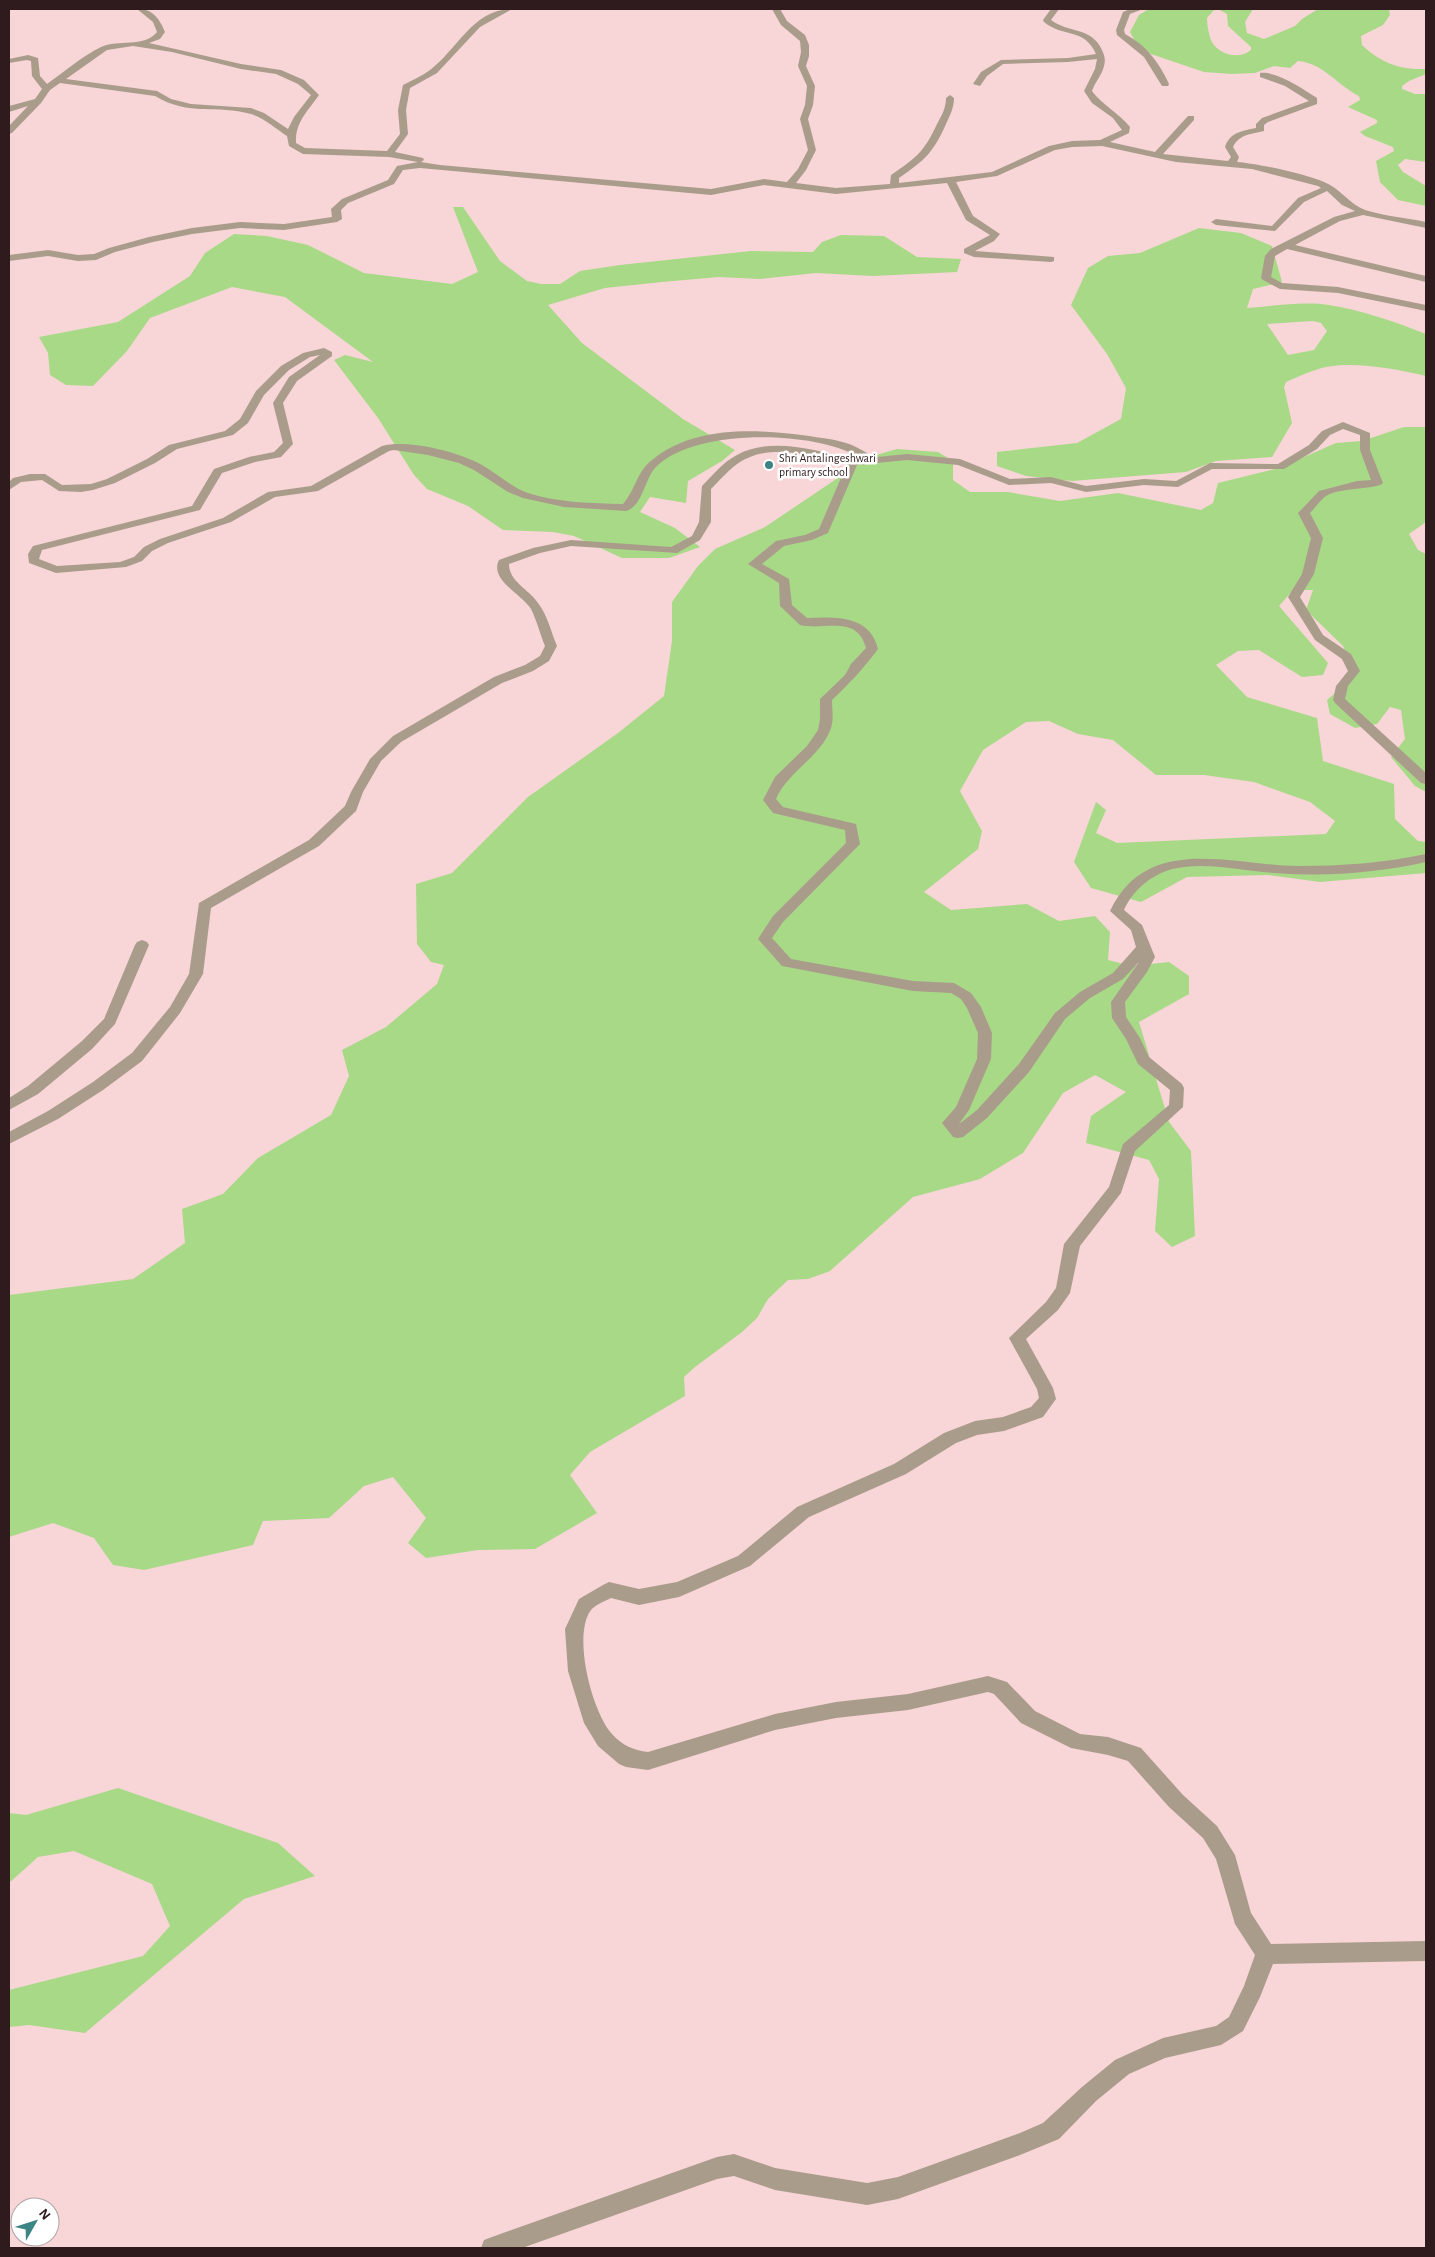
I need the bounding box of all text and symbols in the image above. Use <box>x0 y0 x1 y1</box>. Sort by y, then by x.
place label: Shri Antalingeshwari primary school <box>779 452 876 479</box>
marker: Shri Antalingeshwari primary school <box>763 459 775 471</box>
north arrow <box>10 2197 60 2247</box>
text: N <box>36 2206 53 2223</box>

